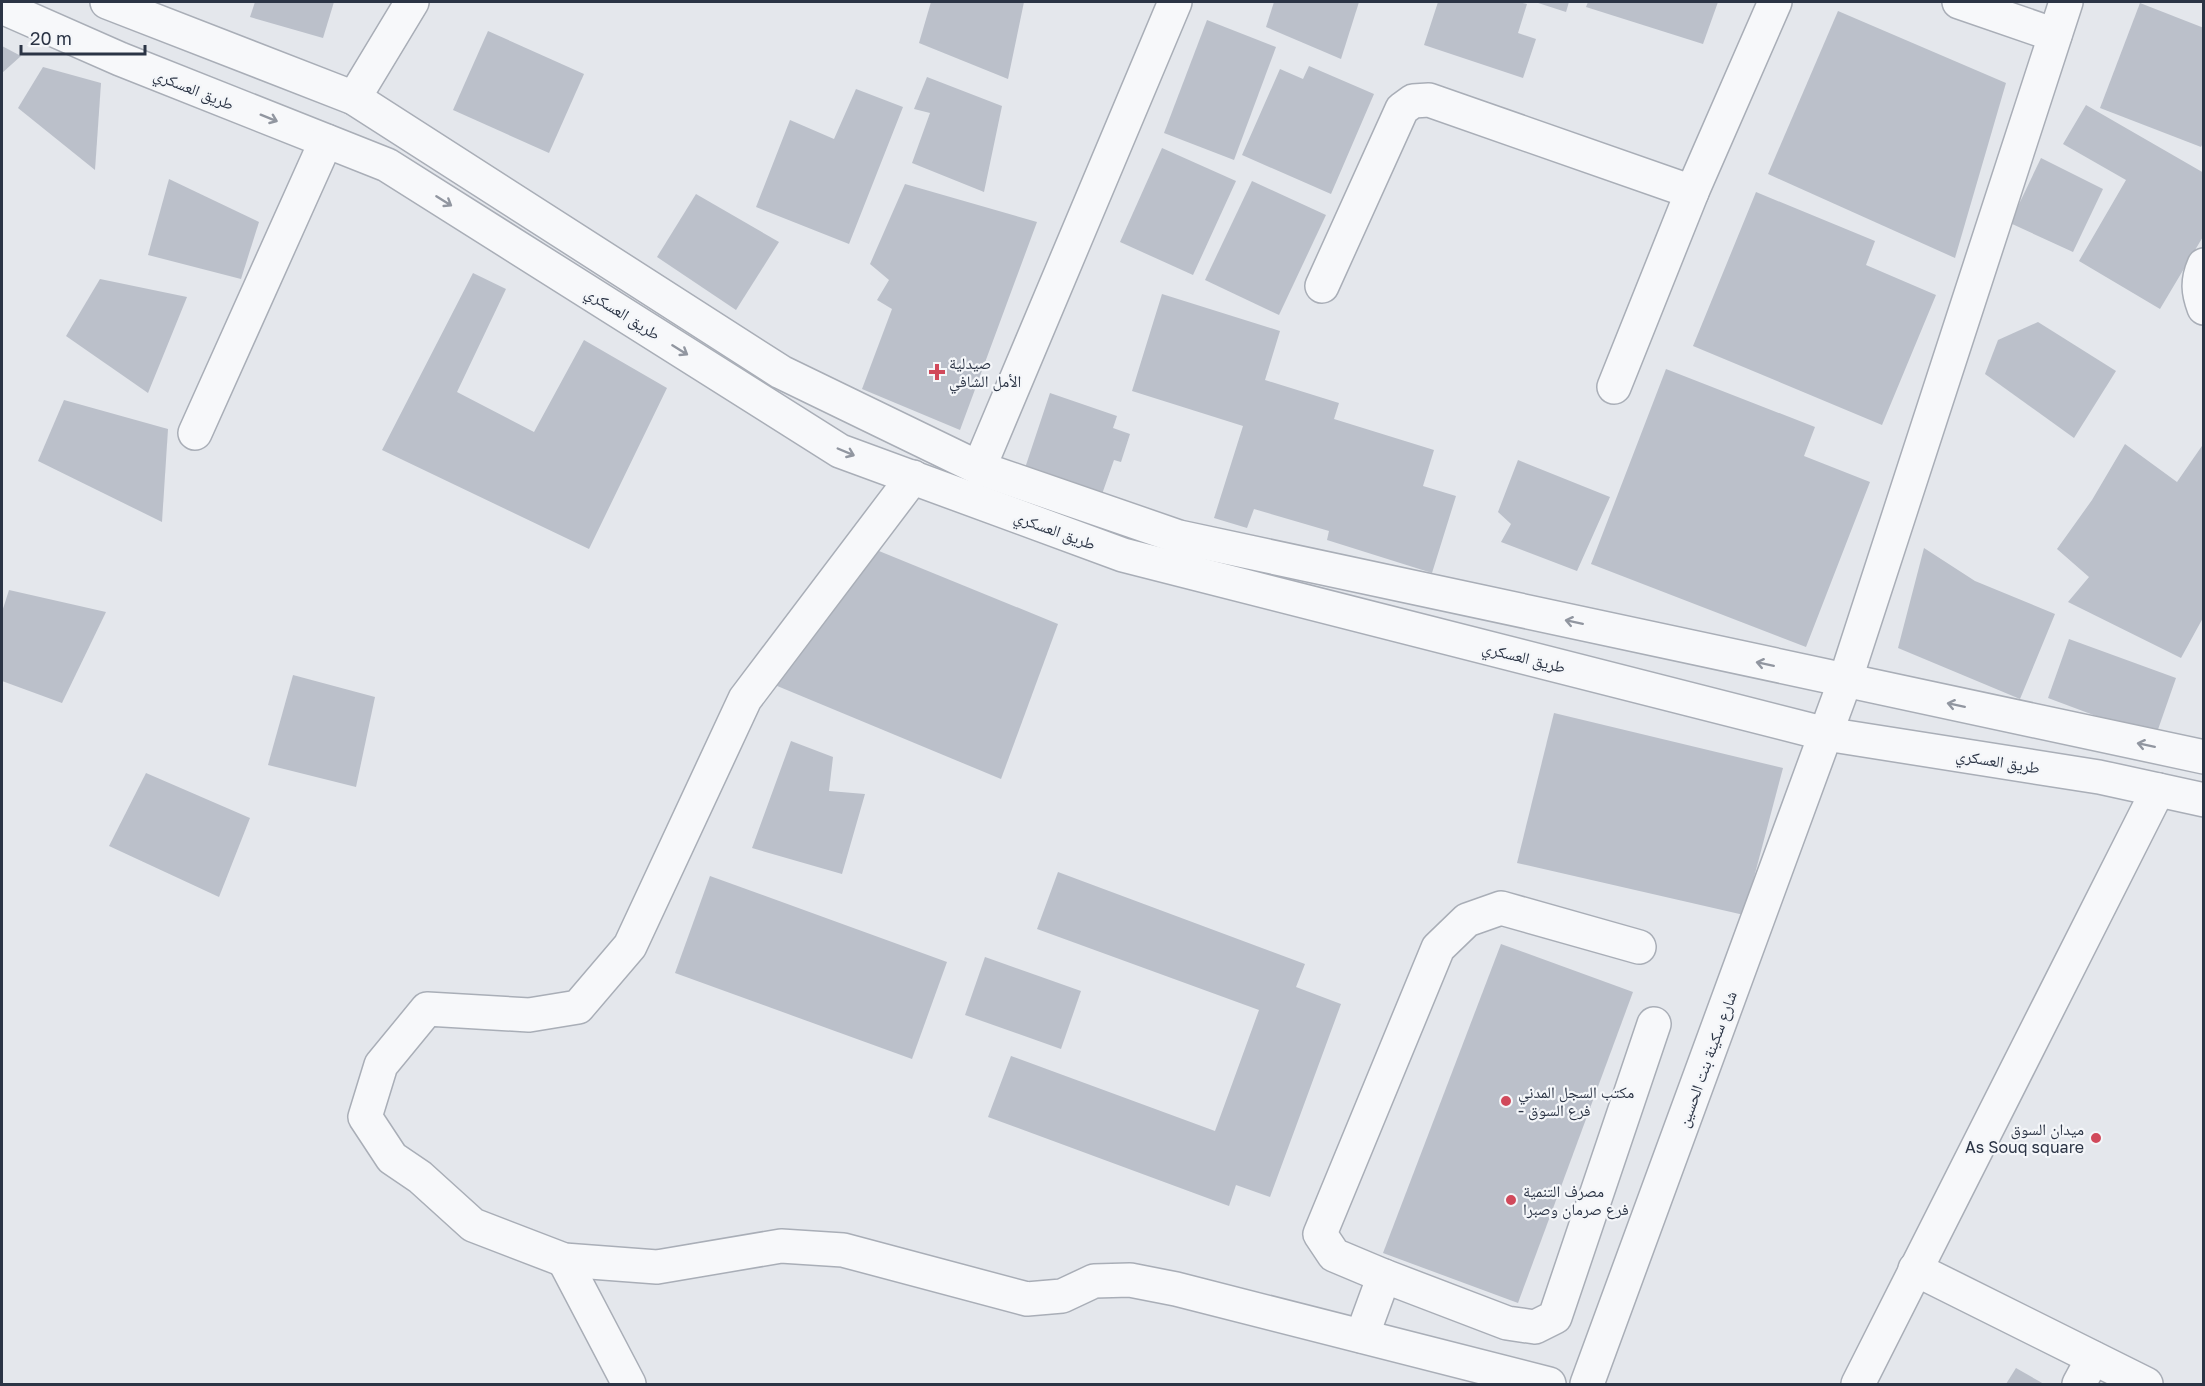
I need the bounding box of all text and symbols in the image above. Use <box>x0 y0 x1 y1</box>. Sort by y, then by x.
scale bar <box>21 18 146 56</box>
text: 20 m <box>30 27 72 49</box>
street label: طريق العسكري <box>150 64 237 117</box>
one-way arrow <box>259 114 277 125</box>
one-way arrow <box>436 195 452 207</box>
street label: طريق العسكري <box>580 282 664 347</box>
one-way arrow <box>672 343 689 356</box>
place label: صيدلية الأمل الشافي <box>949 353 1021 394</box>
marker: صيدلية الأمل الشافي <box>930 365 944 379</box>
one-way arrow <box>837 447 855 458</box>
street label: طريق العسكري <box>1011 506 1098 557</box>
one-way arrow <box>1565 616 1584 628</box>
street label: طريق العسكري <box>1480 637 1568 680</box>
one-way arrow <box>1756 658 1775 669</box>
one-way arrow <box>1946 698 1965 710</box>
one-way arrow <box>2137 739 2157 750</box>
street label: طريق العسكري <box>1954 744 2042 781</box>
street label: شارع سكينة بنت الحسين <box>1673 988 1742 1130</box>
place label: مكتب السجل المدني - فرع السوق <box>1518 1082 1634 1121</box>
marker: مكتب السجل المدني - فرع السوق <box>1499 1094 1513 1108</box>
place label: ميدان السوق As Souq square <box>1965 1119 2084 1157</box>
marker: ميدان السوق As Souq square <box>2089 1131 2103 1145</box>
place label: مصرف التنمية فرع صرمان وصبرا <box>1523 1181 1629 1220</box>
marker: مصرف التنمية فرع صرمان وصبرا <box>1504 1193 1518 1207</box>

